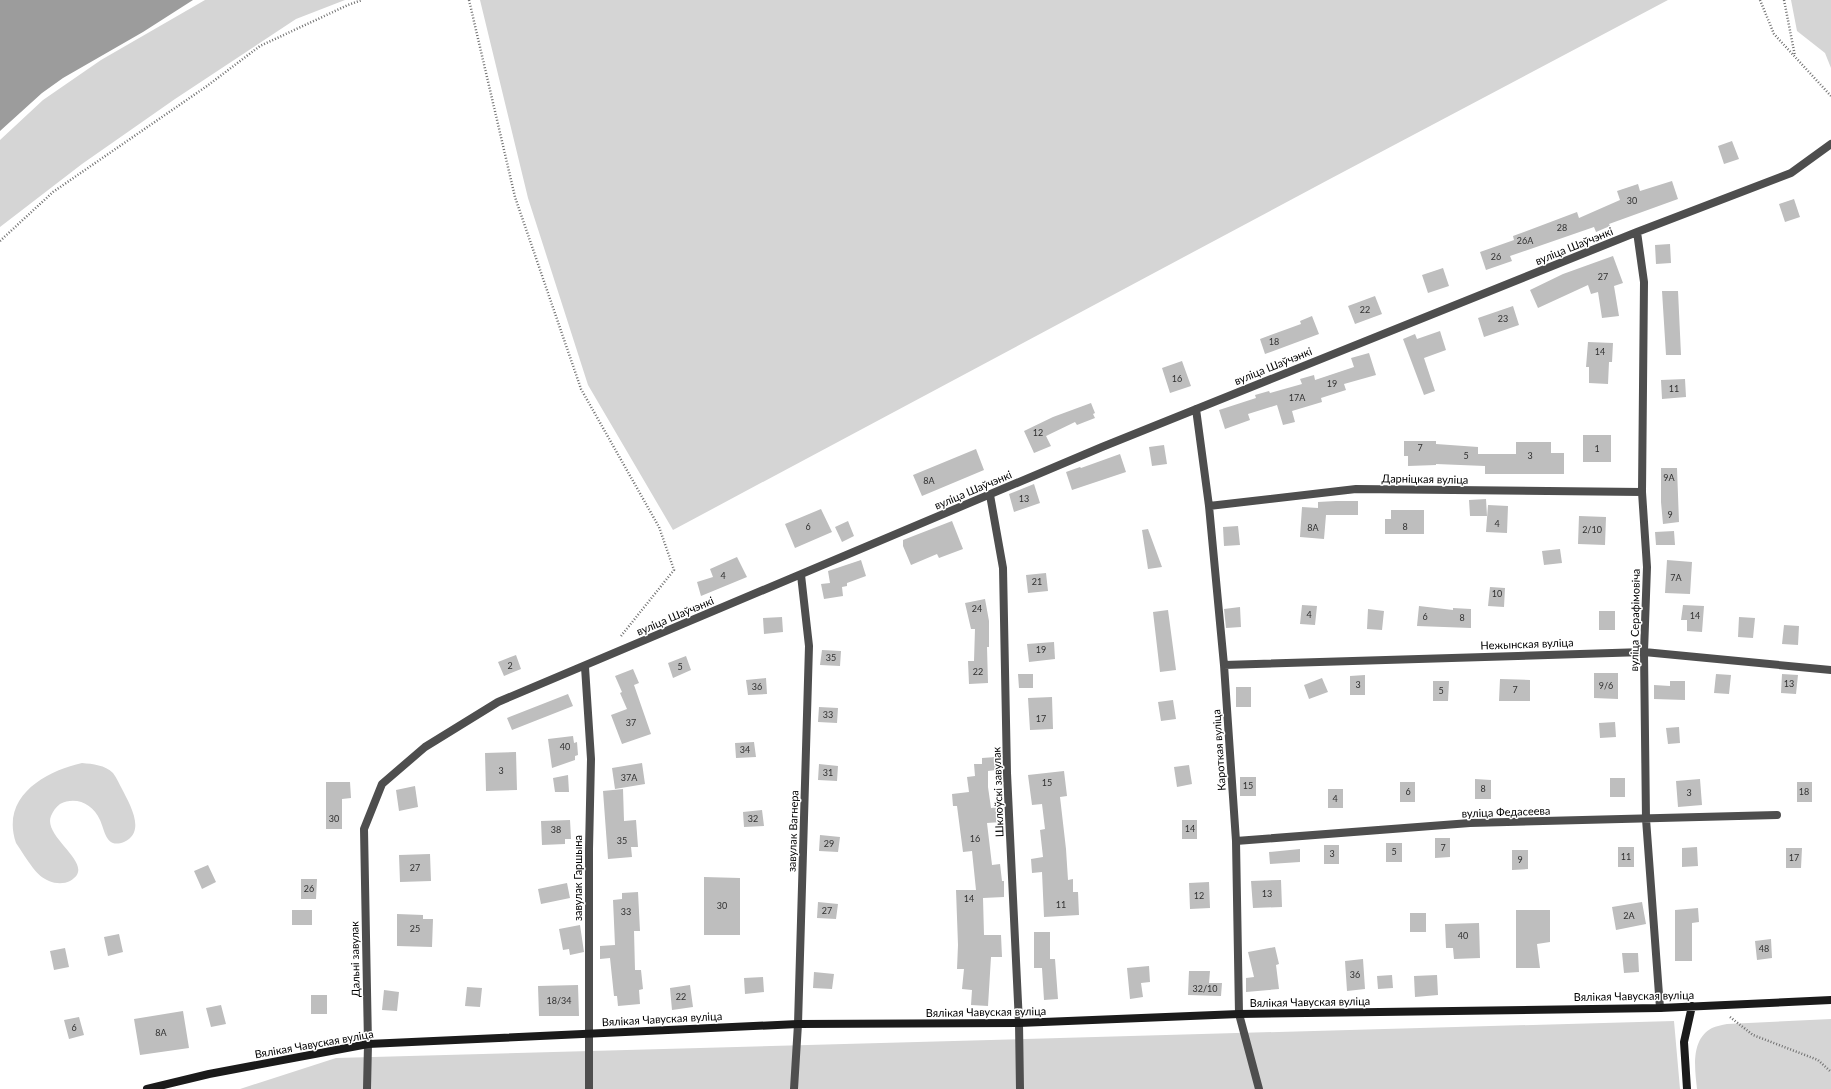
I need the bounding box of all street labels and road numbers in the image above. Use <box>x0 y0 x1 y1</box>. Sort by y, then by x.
street label: вуліца Шаўчэнкі <box>1533 224 1615 267</box>
street label: вуліца Шаўчэнкі <box>1232 344 1314 387</box>
street label: вуліца Шаўчэнкі <box>932 467 1014 512</box>
street label: Дарніцкая вуліца <box>1382 471 1469 486</box>
street label: вуліца Серафімовіча <box>1627 568 1642 671</box>
street label: вуліца Шаўчэнкі <box>634 593 716 638</box>
street label: Нежынская вуліца <box>1480 635 1574 652</box>
street label: Кароткая вуліца <box>1209 709 1228 791</box>
street label: Шклоўскі завулак <box>989 746 1006 837</box>
street label: завулак Вагнера <box>785 790 800 872</box>
street label: вуліца Федасеева <box>1461 803 1551 820</box>
street label: завулак Гаршына <box>571 835 584 921</box>
street label: Дальні завулак <box>347 921 362 997</box>
street label: Вялікая Чавуская вуліца <box>1574 988 1694 1003</box>
street label: Вялікая Чавуская вуліца <box>1250 994 1370 1009</box>
street label: Вялікая Чавуская вуліца <box>926 1004 1046 1019</box>
street label: Вялікая Чавуская вуліца <box>601 1009 722 1028</box>
street label: Вялікая Чавуская вуліца <box>253 1027 374 1060</box>

